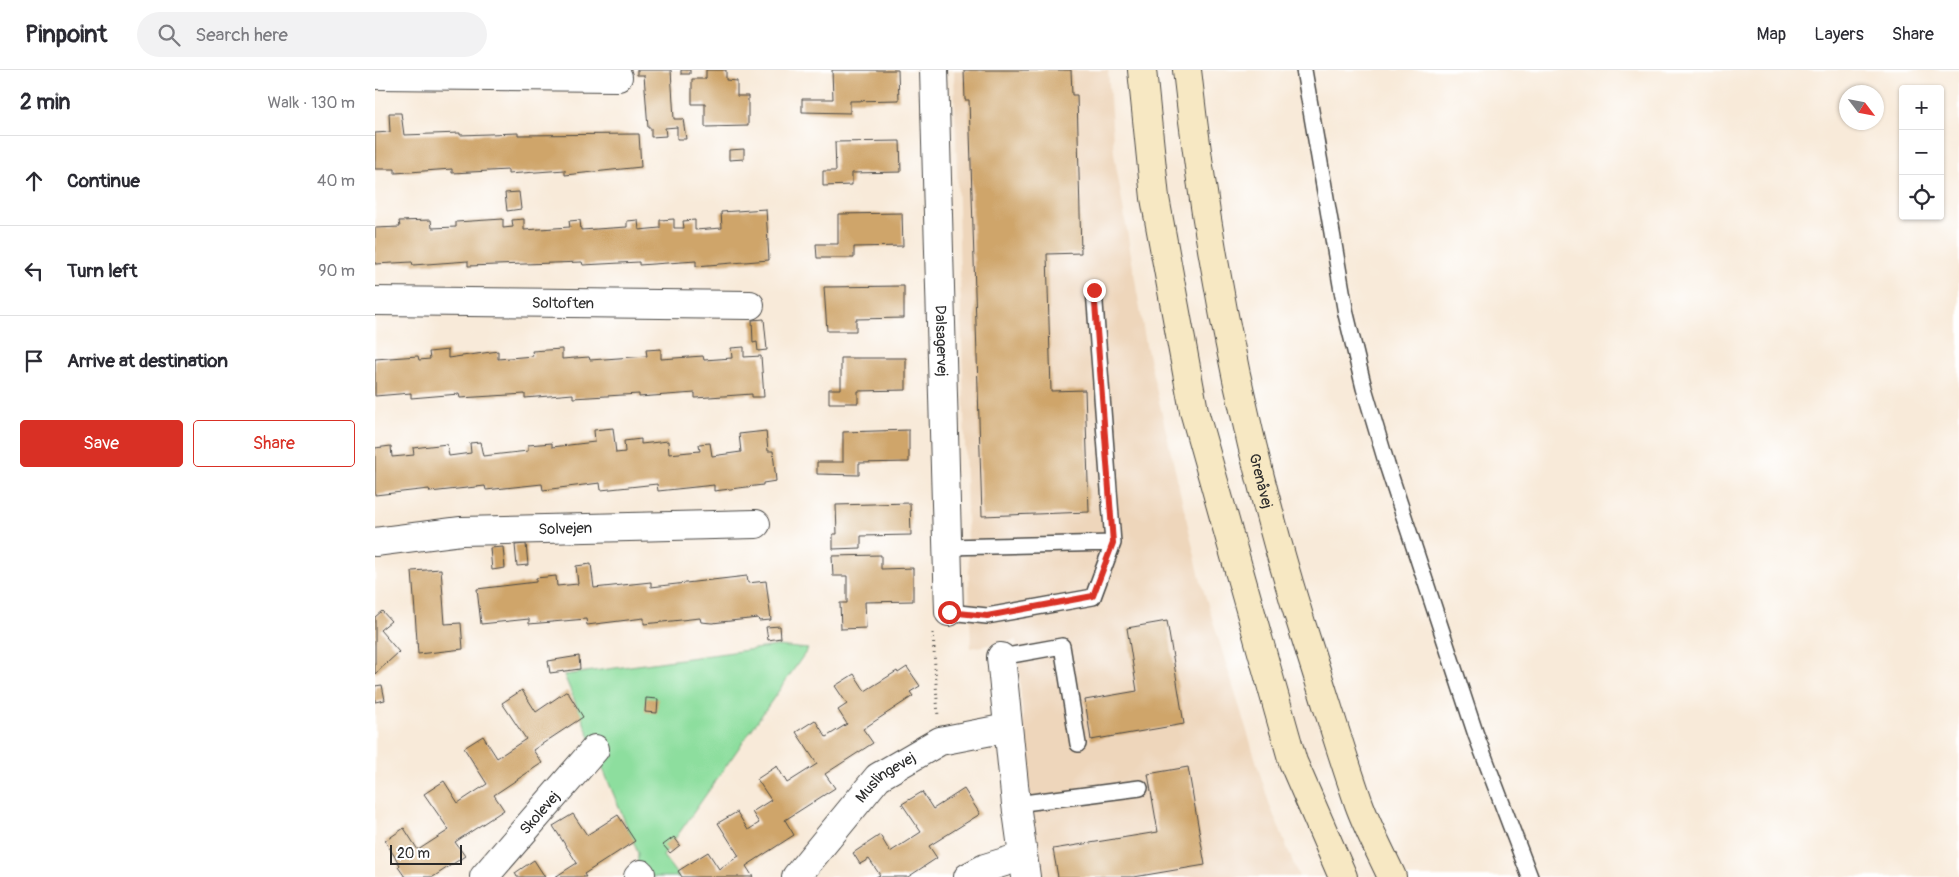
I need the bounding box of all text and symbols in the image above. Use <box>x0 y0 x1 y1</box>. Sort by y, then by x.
search box <box>137 12 487 57</box>
text: Pinpoint <box>25 20 107 49</box>
icon: search <box>155 21 183 49</box>
text: Search here <box>195 23 288 47</box>
text: Map <box>1757 23 1786 46</box>
text: Layers <box>1814 23 1864 46</box>
text: Share <box>1892 23 1934 46</box>
north arrow <box>1839 85 1884 130</box>
map controls <box>1899 85 1944 220</box>
button: + <box>1899 85 1944 130</box>
text: 2 min <box>20 89 70 116</box>
text: Walk · 130 m <box>268 93 355 113</box>
button: − <box>1899 130 1944 175</box>
icon: ahead <box>20 167 48 195</box>
text: Continue <box>67 169 140 193</box>
text: 40 m <box>317 171 355 191</box>
button: locate <box>1899 175 1944 220</box>
icon: left <box>20 257 48 285</box>
text: Turn left <box>67 259 137 283</box>
text: 90 m <box>318 261 355 281</box>
route end <box>1083 279 1106 302</box>
street label: Soltoften <box>532 294 594 313</box>
street label: Dalsagervej <box>931 305 951 377</box>
icon: arrive <box>20 347 48 375</box>
text: Arrive at destination <box>67 349 228 373</box>
button: Save <box>20 420 183 467</box>
button: Share <box>193 420 355 467</box>
street label: Grenåvej <box>1244 452 1277 511</box>
street label: Solvejen <box>538 519 592 539</box>
route start <box>938 601 961 624</box>
street label: Muslingevej <box>852 748 919 807</box>
street label: Skolevej <box>516 787 564 839</box>
scale bar <box>390 842 463 865</box>
text: 20 m <box>397 845 430 862</box>

